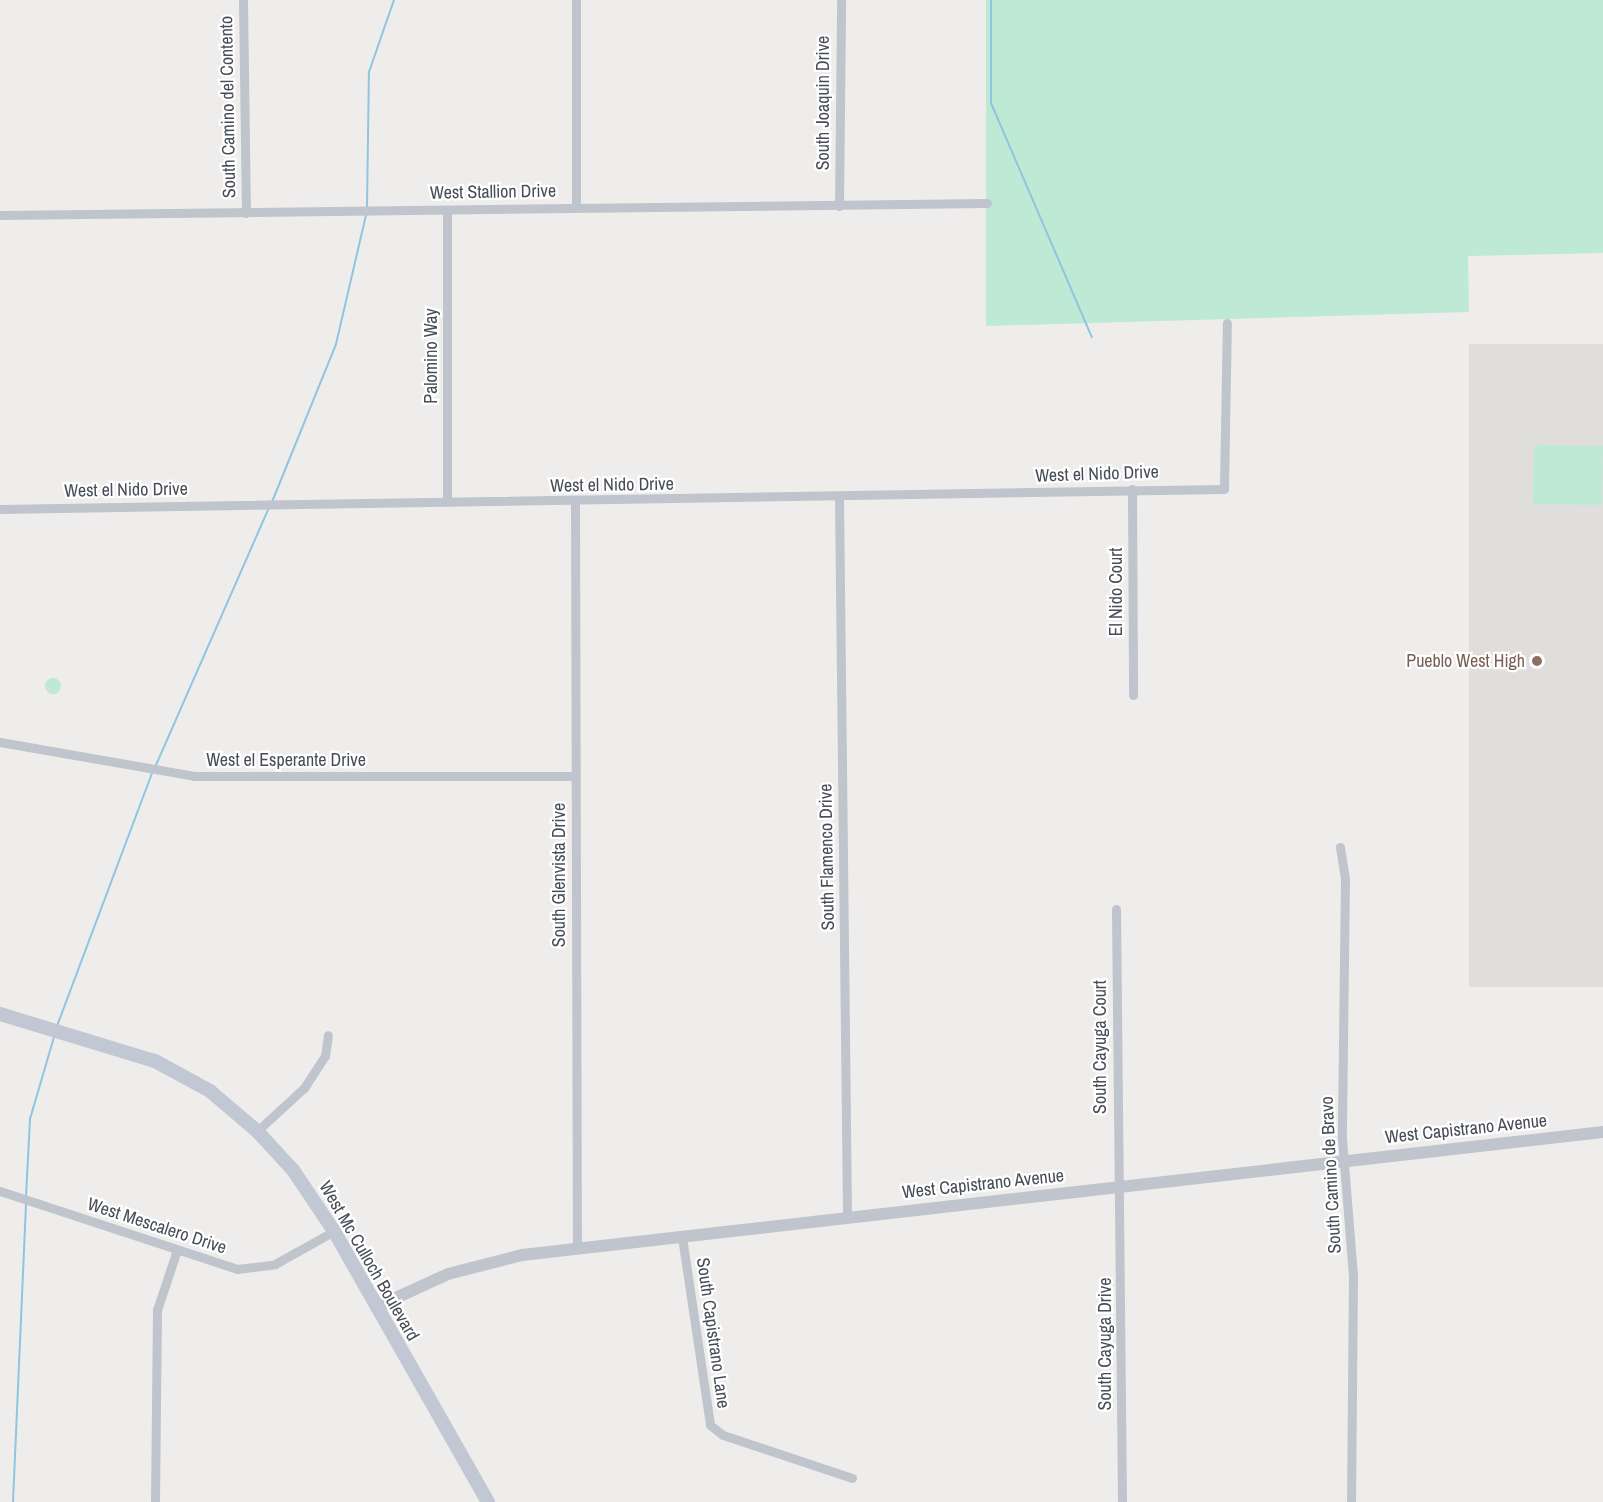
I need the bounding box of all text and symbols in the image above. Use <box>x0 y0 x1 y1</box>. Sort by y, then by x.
street label: South Camino del Contento <box>216 16 240 198</box>
street label: South Joaquin Drive <box>812 36 834 170</box>
street label: West Stallion Drive <box>430 180 556 204</box>
street label: Palomino Way <box>420 308 442 404</box>
street label: West el Nido Drive <box>1035 461 1159 487</box>
street label: West el Nido Drive <box>550 473 674 497</box>
street label: West el Nido Drive <box>64 478 188 502</box>
street label: El Nido Court <box>1105 548 1127 636</box>
place label: Pueblo West High <box>1406 650 1525 672</box>
marker: Pueblo West High <box>1530 654 1544 668</box>
street label: West el Esperante Drive <box>206 749 366 771</box>
street label: South Flamenco Drive <box>815 783 839 931</box>
street label: South Glenvista Drive <box>548 803 570 947</box>
street label: South Cayuga Court <box>1089 980 1111 1114</box>
street label: South Camino de Bravo <box>1316 1096 1346 1254</box>
street label: West Capistrano Avenue <box>1384 1110 1548 1148</box>
street label: West Capistrano Avenue <box>901 1165 1065 1203</box>
street label: West Mc Culloch Boulevard <box>314 1177 424 1345</box>
street label: West Mescalero Drive <box>85 1193 229 1259</box>
street label: South Capistrano Lane <box>692 1256 734 1410</box>
street label: South Cayuga Drive <box>1094 1278 1116 1410</box>

